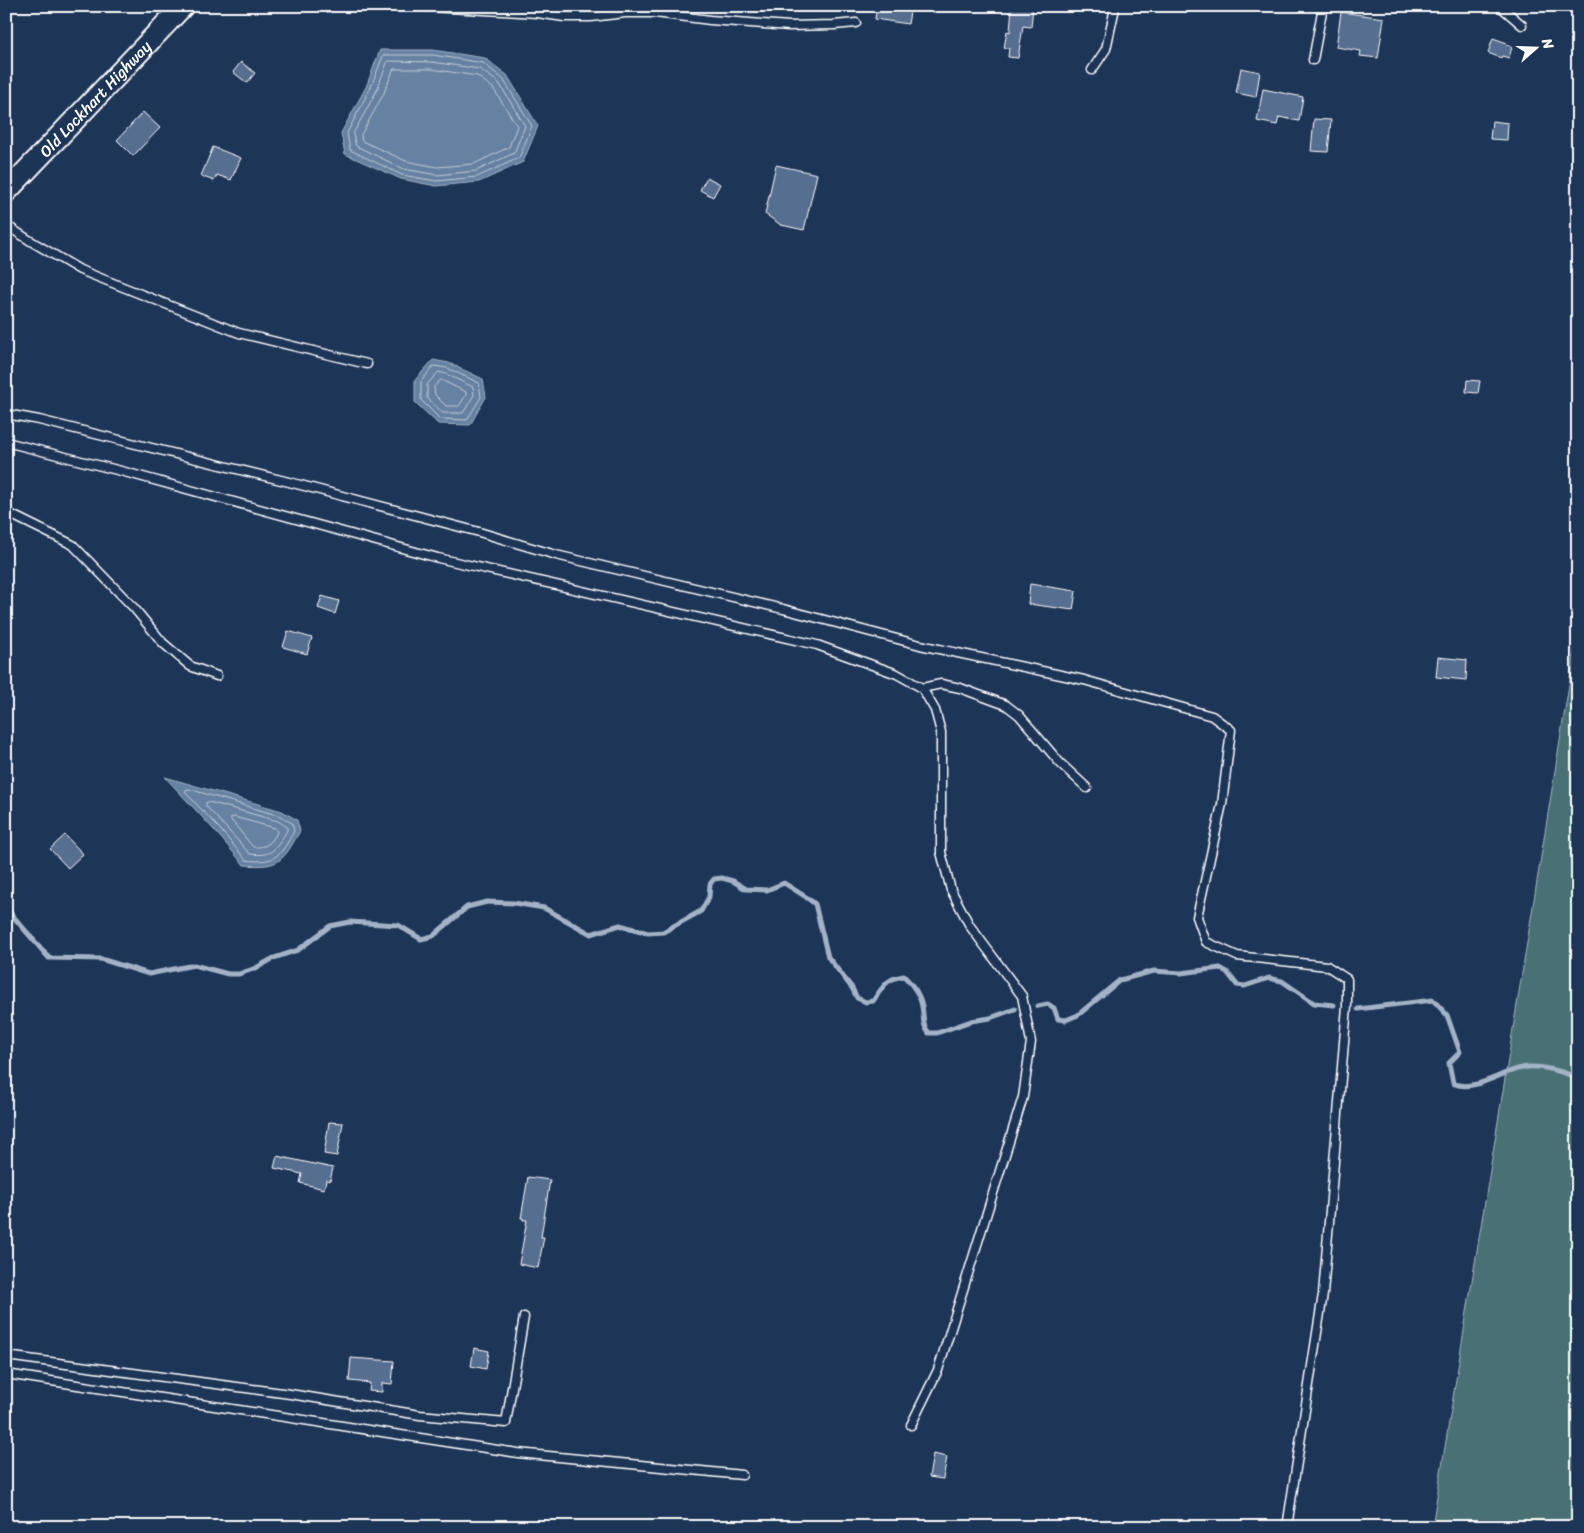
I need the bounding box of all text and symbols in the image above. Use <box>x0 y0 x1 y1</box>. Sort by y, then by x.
north arrow <box>1512 22 1562 72</box>
street label: Old Lockhart Highway <box>32 33 159 164</box>
text: N <box>1534 34 1561 53</box>

